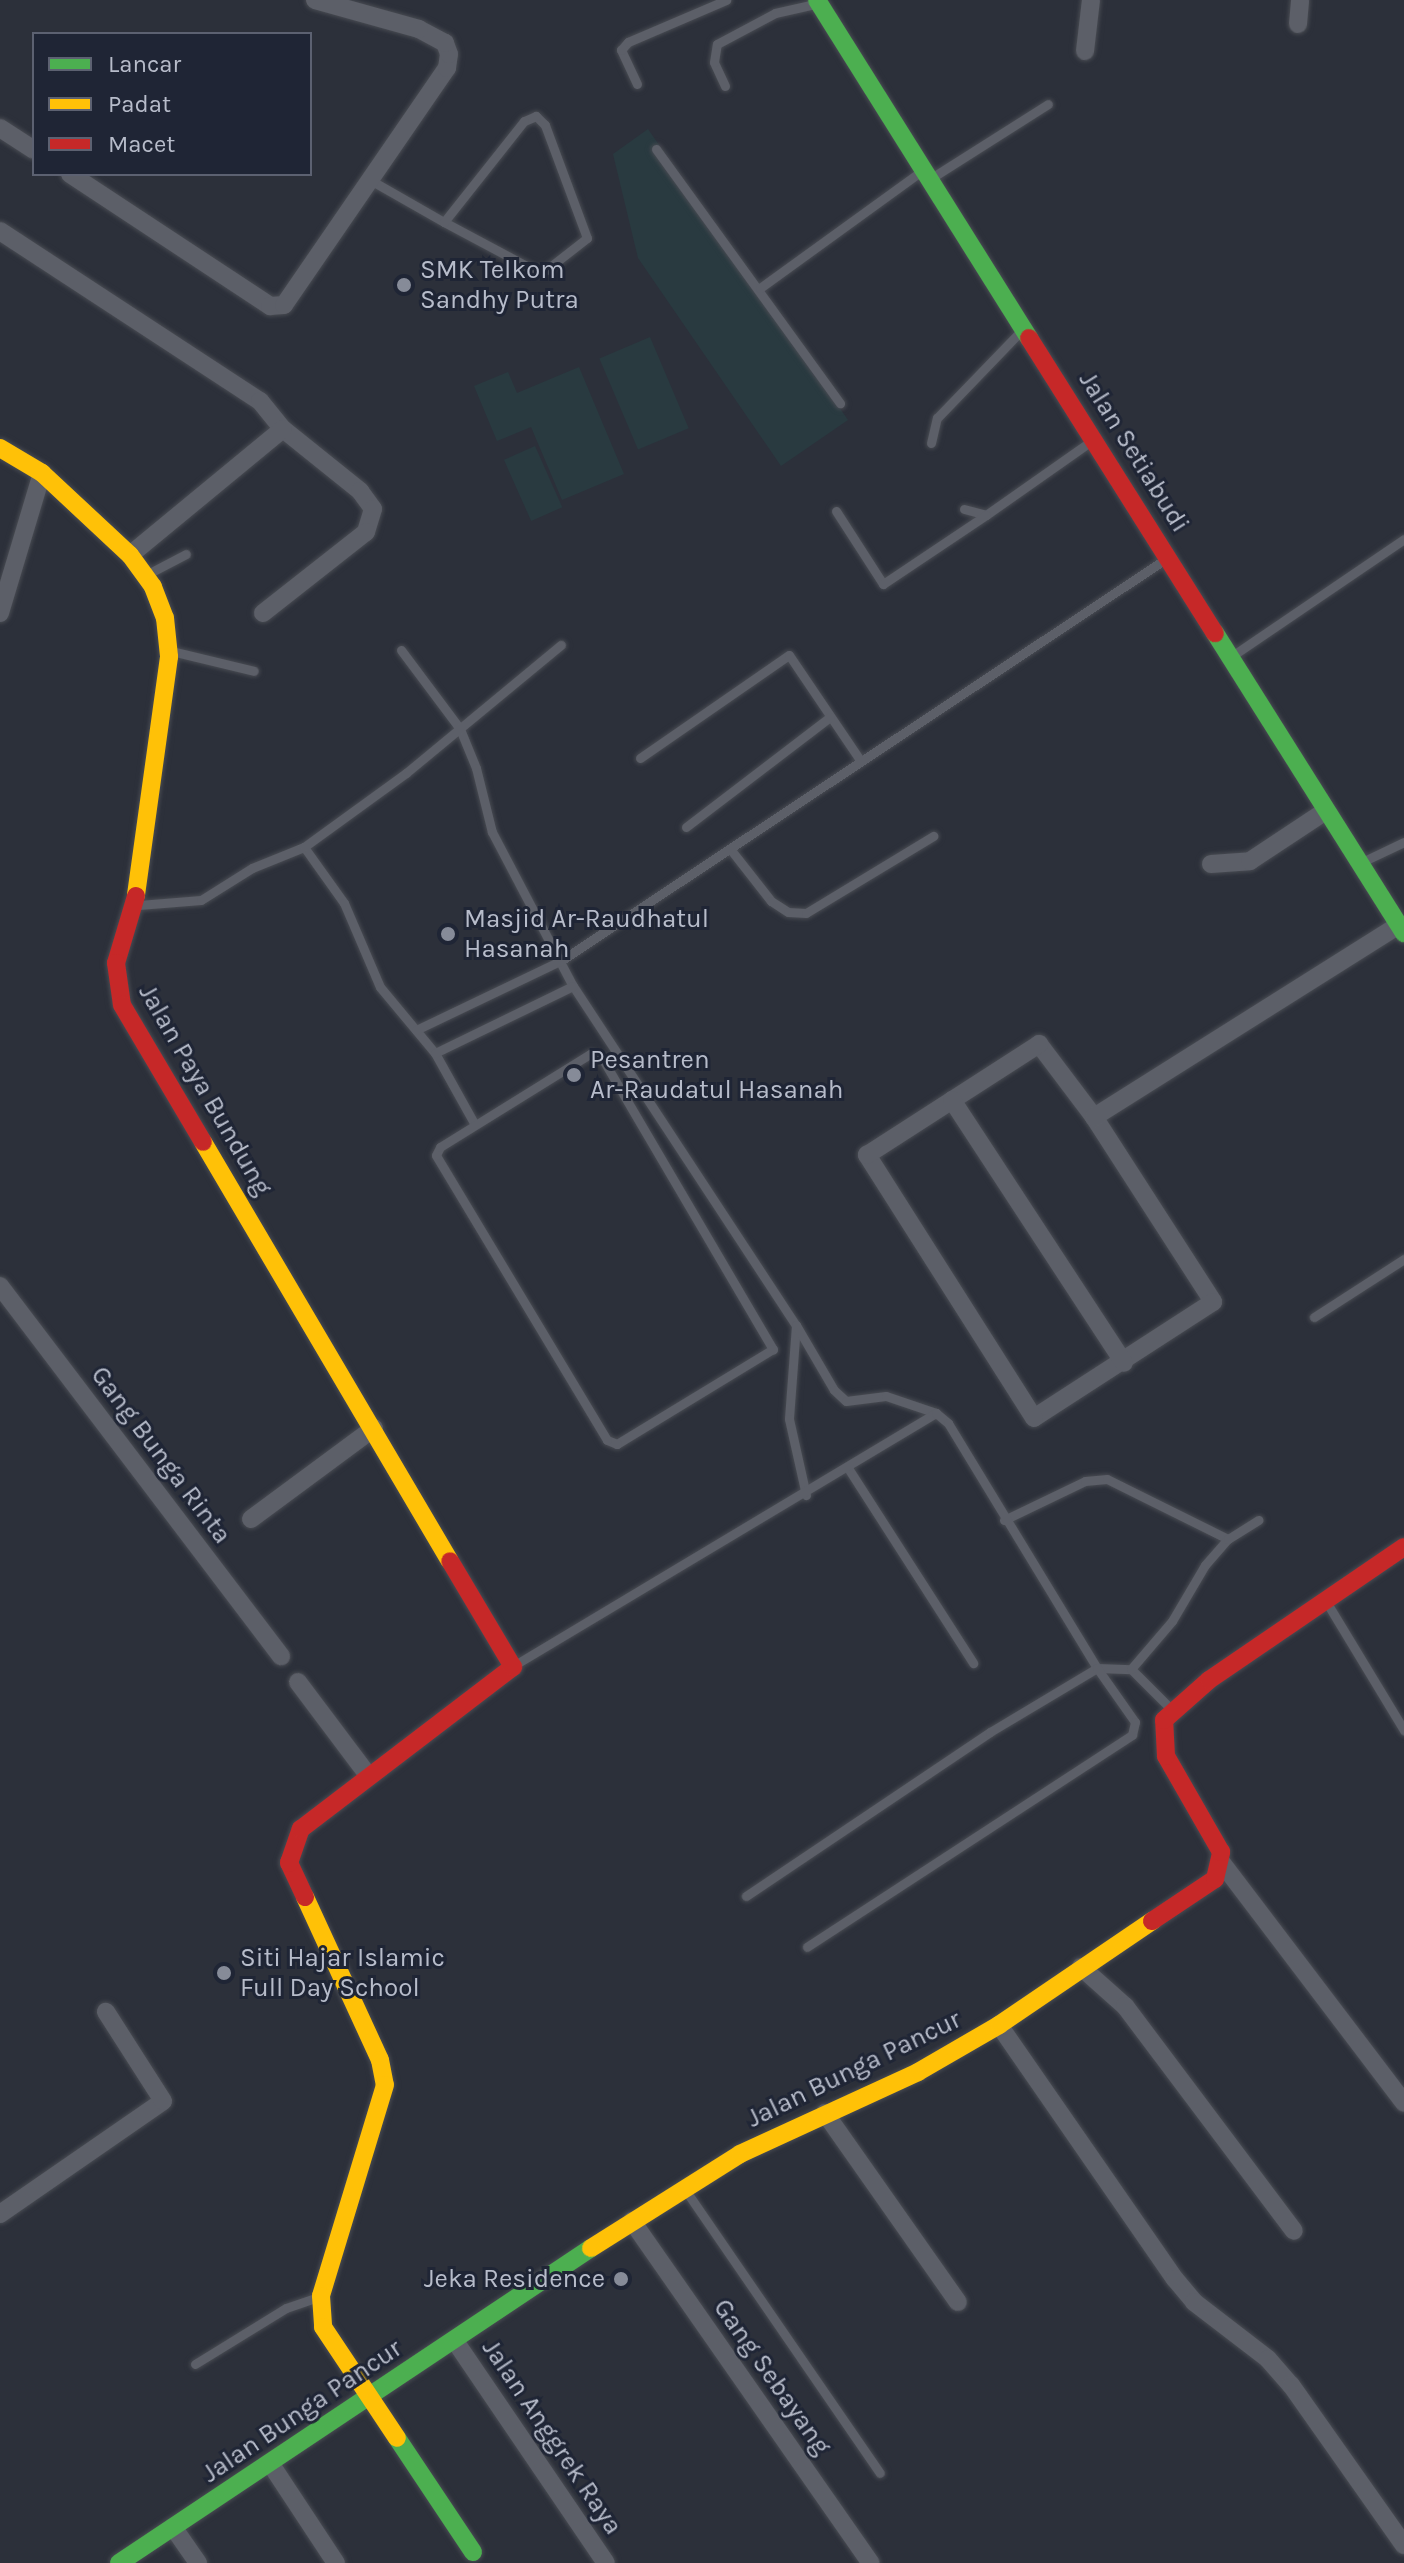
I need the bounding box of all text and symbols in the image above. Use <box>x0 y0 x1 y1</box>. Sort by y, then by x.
legend <box>32 32 312 176</box>
text: Lancar <box>108 50 181 78</box>
text: Padat <box>108 90 171 118</box>
text: Macet <box>108 130 175 158</box>
place label: SMK Telkom Sandhy Putra <box>420 254 579 316</box>
marker: SMK Telkom Sandhy Putra <box>395 276 413 294</box>
street label: Jalan Setiabudi <box>1072 366 1196 538</box>
place label: Masjid Ar-Raudhatul Hasanah <box>464 903 709 964</box>
marker: Masjid Ar-Raudhatul Hasanah <box>439 925 457 943</box>
street label: Jalan Paya Bundung <box>132 979 278 1201</box>
place label: Pesantren Ar-Raudatul Hasanah <box>590 1044 843 1106</box>
marker: Pesantren Ar-Raudatul Hasanah <box>565 1066 583 1084</box>
street label: Gang Bunga Rinta <box>84 1360 238 1550</box>
place label: Siti Hajar Islamic Full Day School <box>240 1942 445 2004</box>
marker: Siti Hajar Islamic Full Day School <box>215 1964 233 1982</box>
street label: Jalan Bunga Pancur <box>742 2004 966 2134</box>
place label: Jeka Residence <box>424 2263 605 2295</box>
marker: Jeka Residence <box>612 2270 630 2288</box>
street label: Gang Sebayang <box>707 2293 837 2461</box>
street label: Jalan Bunga Pancur <box>196 2333 408 2489</box>
street label: Jalan Anggrek Raya <box>475 2334 629 2540</box>

